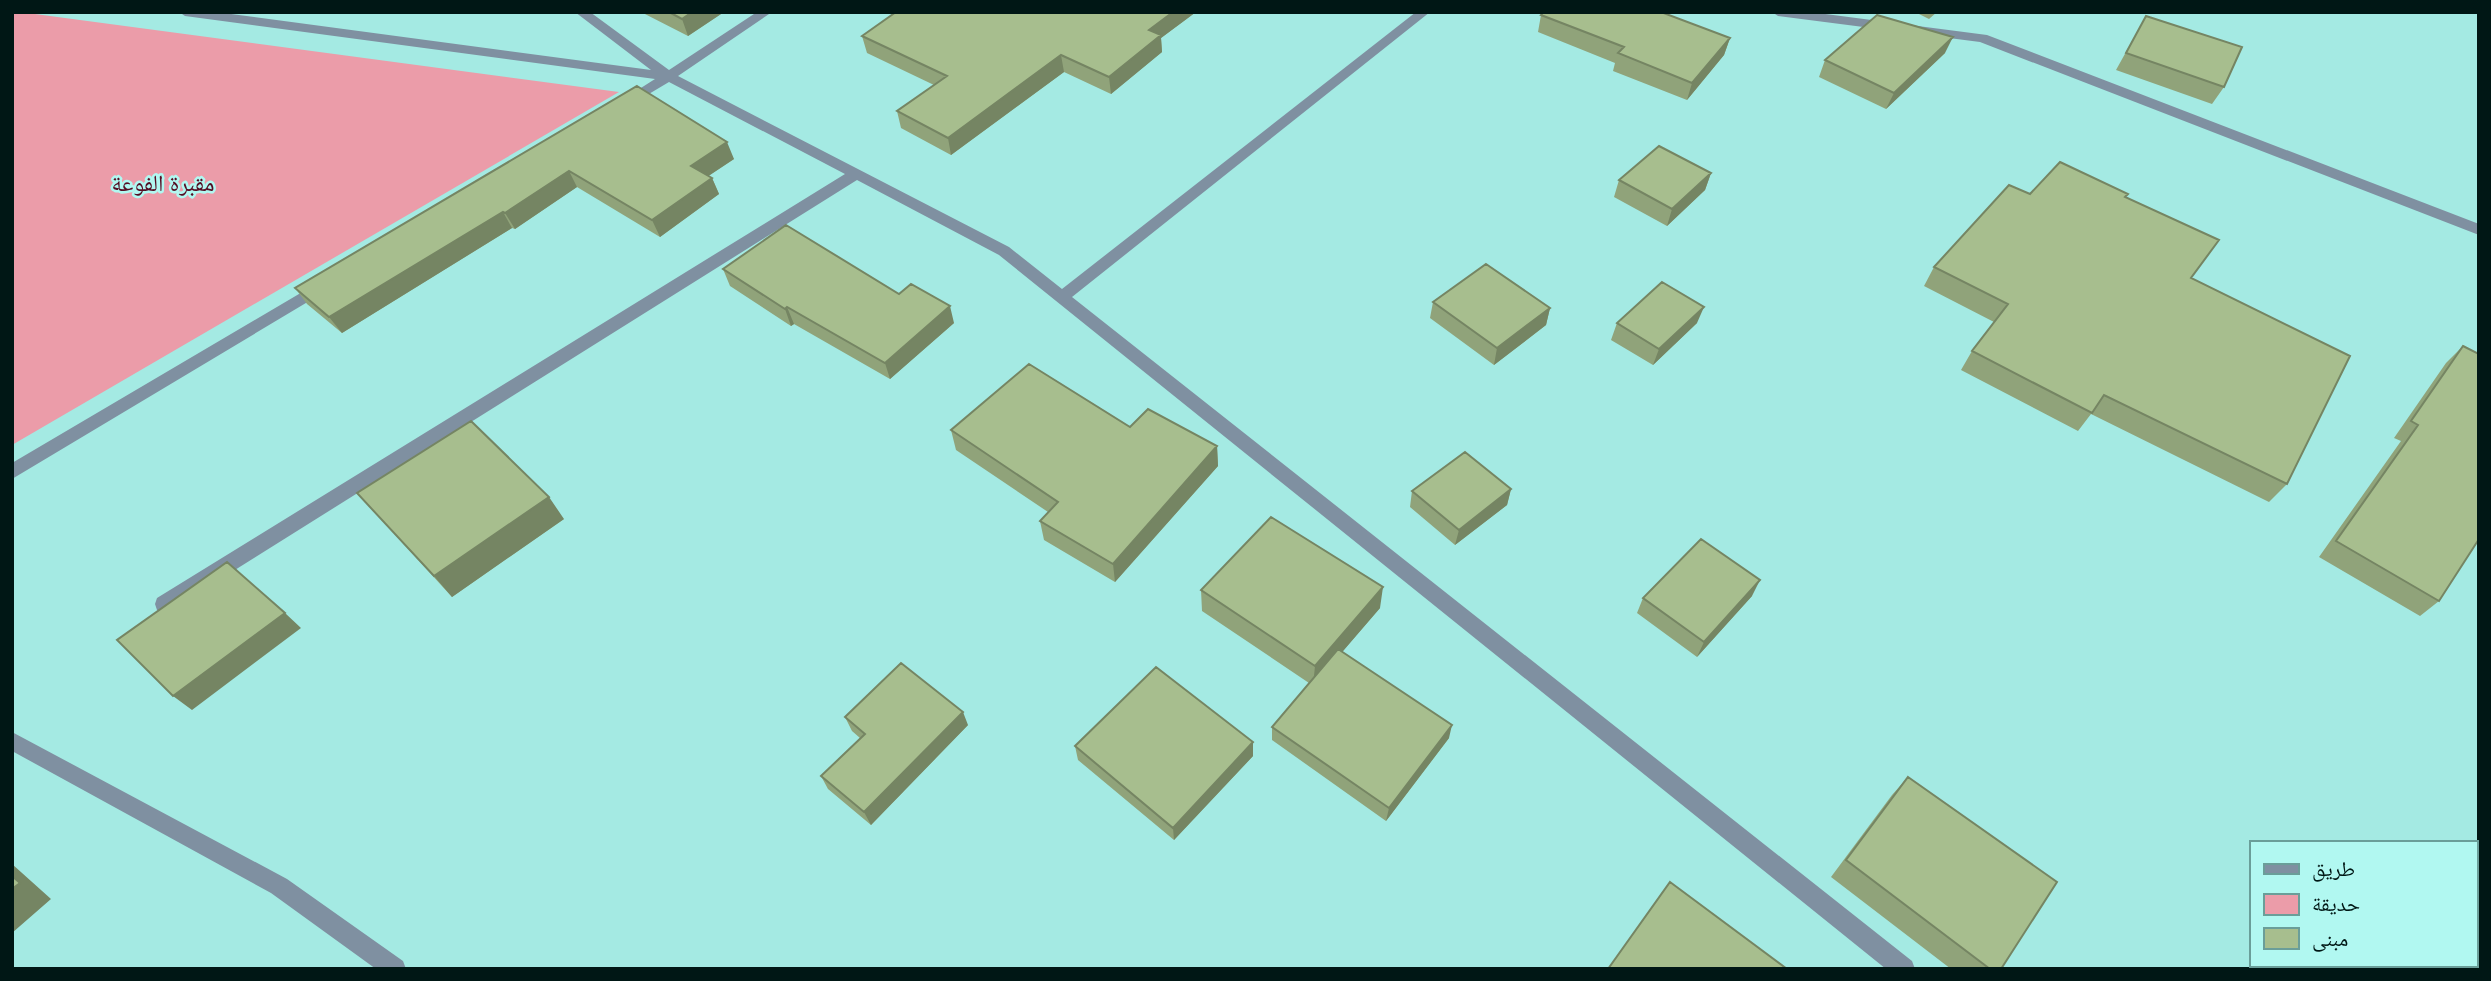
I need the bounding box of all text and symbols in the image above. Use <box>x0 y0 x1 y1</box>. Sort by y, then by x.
park label: مقبرة الفوعة <box>111 170 215 197</box>
legend <box>2250 841 2477 967</box>
text: طريق <box>2312 857 2355 882</box>
text: حديقة <box>2312 892 2360 915</box>
text: مبنى <box>2312 927 2348 952</box>

